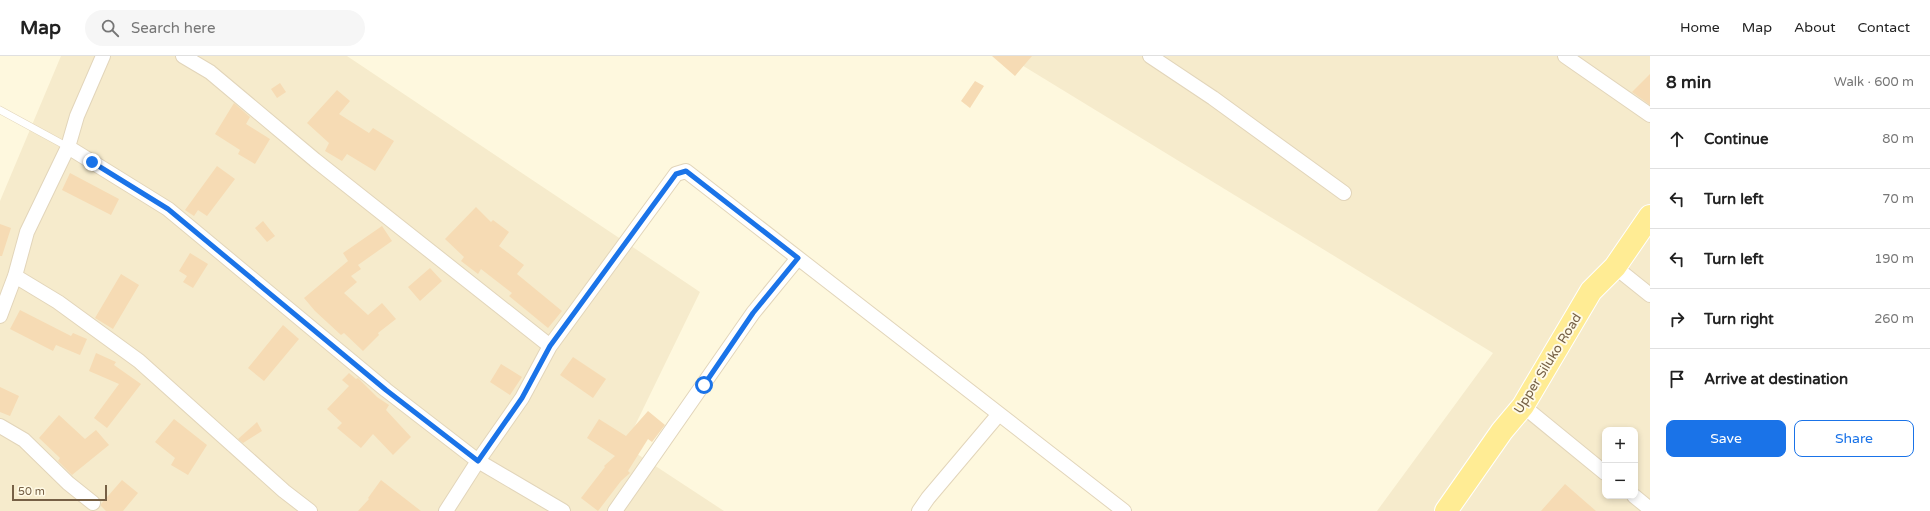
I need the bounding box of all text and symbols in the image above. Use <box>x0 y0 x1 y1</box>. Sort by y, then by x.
search box <box>85 10 365 46</box>
text: Map <box>20 17 61 39</box>
icon: search <box>99 17 121 39</box>
text: Search here <box>131 19 215 37</box>
text: Home <box>1680 19 1720 36</box>
text: Map <box>1742 19 1772 36</box>
text: About <box>1794 19 1836 36</box>
text: Contact <box>1858 19 1910 36</box>
text: 8 min <box>1666 72 1711 93</box>
text: Walk · 600 m <box>1834 74 1914 90</box>
icon: ahead <box>1666 128 1688 150</box>
text: Continue <box>1704 130 1768 148</box>
text: 80 m <box>1882 131 1914 147</box>
route end <box>83 153 101 171</box>
icon: left <box>1666 188 1688 210</box>
text: Turn left <box>1704 190 1764 208</box>
text: 70 m <box>1882 191 1914 207</box>
icon: left <box>1666 248 1688 270</box>
text: Turn left <box>1704 250 1764 268</box>
text: 190 m <box>1874 251 1914 267</box>
icon: right <box>1666 308 1688 330</box>
text: Turn right <box>1704 310 1774 328</box>
street label: Upper Siluko Road <box>1511 311 1585 417</box>
text: 260 m <box>1874 311 1914 327</box>
icon: arrive <box>1666 368 1688 390</box>
text: Arrive at destination <box>1704 370 1848 388</box>
route start <box>695 376 713 394</box>
button: Save <box>1666 420 1786 457</box>
button: Share <box>1794 420 1914 457</box>
map controls <box>1602 427 1638 499</box>
button: + <box>1602 427 1638 463</box>
button: − <box>1602 463 1638 499</box>
scale bar <box>12 483 107 502</box>
text: 50 m <box>18 485 45 498</box>

